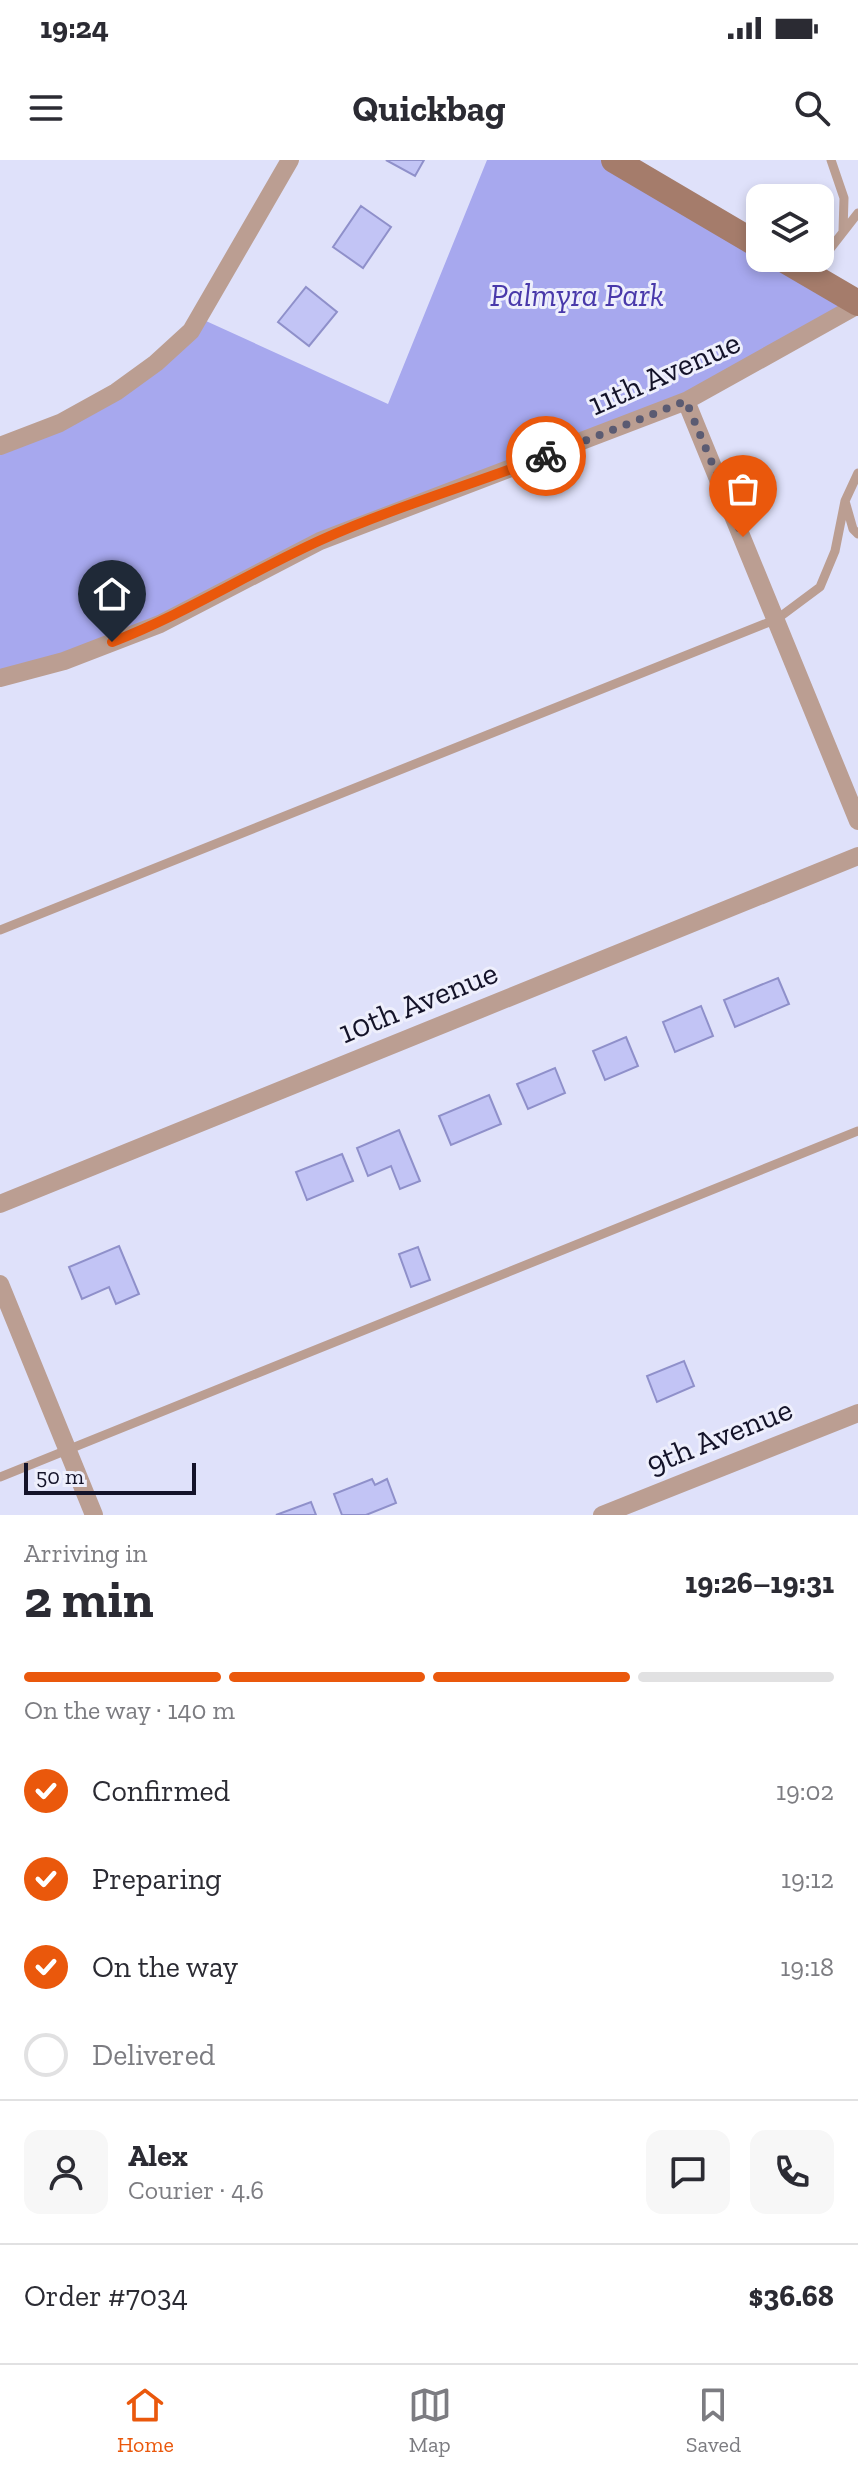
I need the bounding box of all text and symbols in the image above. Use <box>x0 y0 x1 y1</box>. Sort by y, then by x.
text: 19:24 <box>40 10 109 46</box>
icon: menu <box>24 86 68 130</box>
icon: search <box>790 86 834 130</box>
text: Quickbag <box>352 87 506 130</box>
map controls <box>746 184 834 272</box>
button: layers <box>746 184 834 272</box>
park label: Palmyra Park <box>490 276 664 314</box>
street label: 11th Avenue <box>582 323 746 423</box>
courier <box>506 416 586 496</box>
icon: bike <box>524 434 568 478</box>
pin <box>709 455 777 537</box>
icon: bag <box>721 467 765 511</box>
pin <box>78 560 146 642</box>
icon: home <box>90 572 134 616</box>
street label: 10th Avenue <box>333 953 503 1051</box>
street label: 9th Avenue <box>640 1390 798 1482</box>
scale bar <box>24 1459 196 1495</box>
text: 50 m <box>36 1463 84 1490</box>
text: Arriving in <box>24 1537 147 1569</box>
text: 19:26–19:31 <box>685 1565 834 1601</box>
text: 2 min <box>24 1568 154 1630</box>
text: On the way · 140 m <box>24 1694 235 1726</box>
icon: check <box>24 1769 68 1813</box>
text: Confirmed <box>92 1773 230 1809</box>
text: 19:02 <box>776 1775 834 1807</box>
icon: check <box>24 1857 68 1901</box>
text: Preparing <box>92 1861 222 1897</box>
text: 19:12 <box>781 1863 834 1895</box>
icon: check <box>24 1945 68 1989</box>
text: On the way <box>92 1949 238 1985</box>
text: 19:18 <box>780 1951 834 1983</box>
text: Delivered <box>92 2037 215 2073</box>
button: person <box>24 2130 108 2214</box>
button: chat <box>646 2130 730 2214</box>
button: phone <box>750 2130 834 2214</box>
text: Alex <box>128 2138 188 2174</box>
text: Courier · 4.6 <box>128 2174 264 2206</box>
text: Order #7034 <box>24 2278 188 2314</box>
text: $36.68 <box>749 2278 834 2314</box>
tab: Home <box>117 2383 174 2458</box>
tab: Map <box>408 2383 452 2458</box>
tab: Saved <box>686 2383 741 2458</box>

